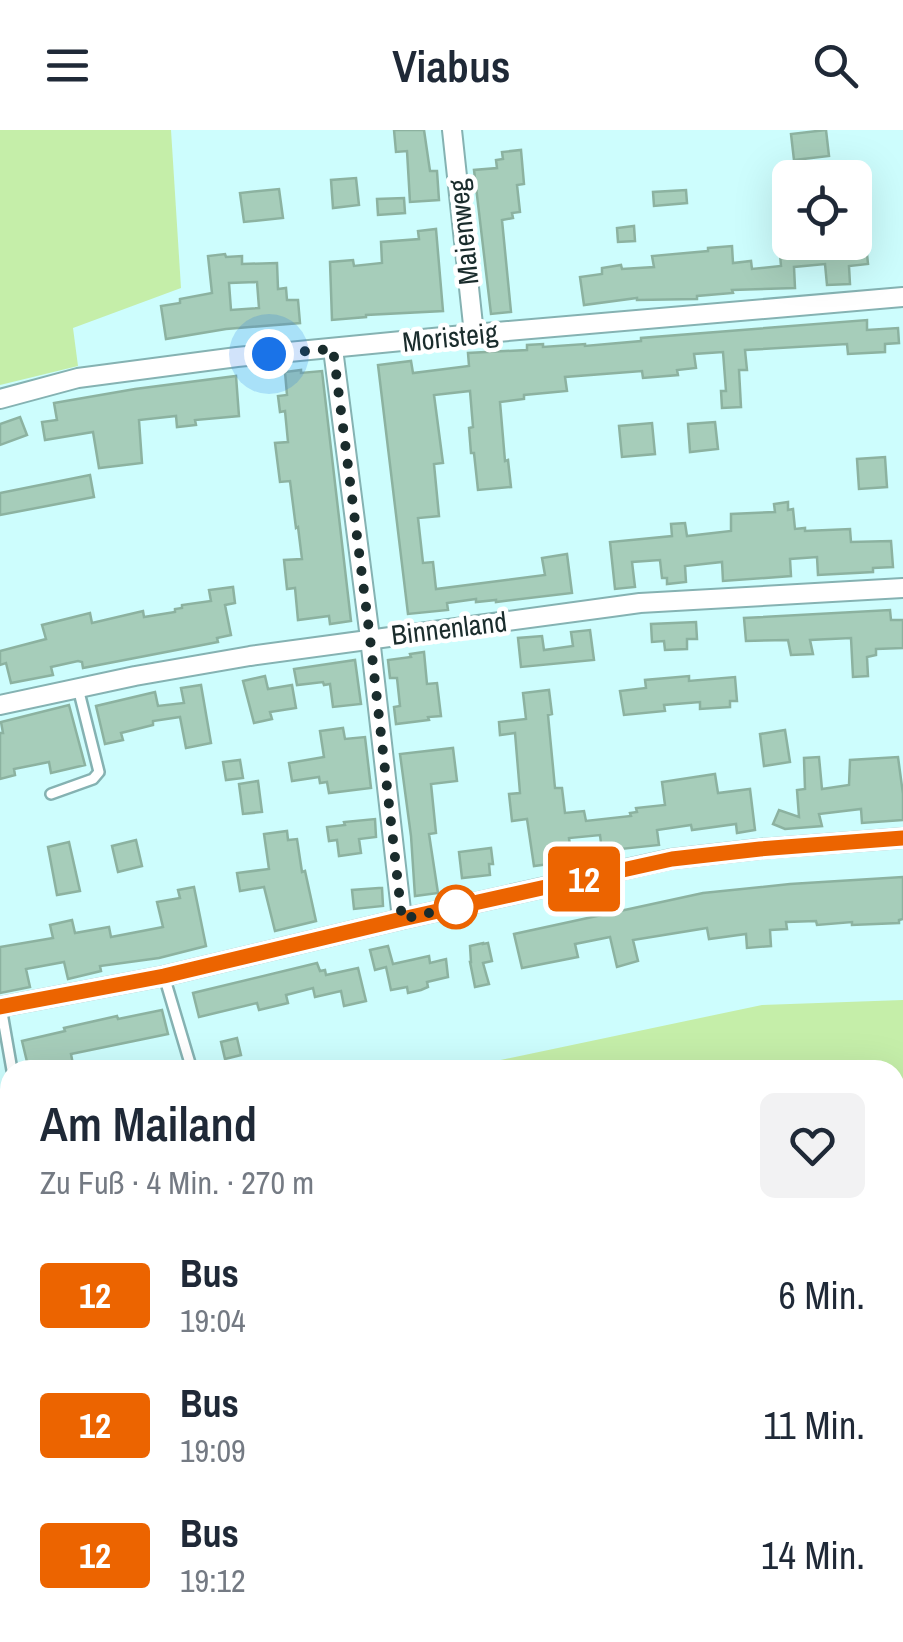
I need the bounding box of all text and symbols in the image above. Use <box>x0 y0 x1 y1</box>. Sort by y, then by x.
text: Viabus <box>392 35 511 96</box>
icon: menu <box>40 38 95 93</box>
icon: search <box>808 38 863 93</box>
map controls <box>772 160 872 260</box>
button: locate <box>772 160 872 260</box>
street label: Maienweg <box>439 177 487 287</box>
street label: Moristeig <box>400 313 500 361</box>
your location <box>244 329 294 379</box>
street label: Binnenland <box>389 602 509 654</box>
line badge: 12 <box>539 846 629 912</box>
text: 12 <box>568 856 600 903</box>
unlabelled marker <box>435 886 477 928</box>
text: Am Mailand <box>40 1091 257 1156</box>
button: heart <box>760 1093 865 1198</box>
text: Zu Fuß · 4 Min. · 270 m <box>40 1161 314 1204</box>
text: Bus <box>180 1248 239 1299</box>
text: 6 Min. <box>778 1270 865 1321</box>
text: 12 <box>79 1272 111 1319</box>
text: 19:04 <box>180 1299 246 1342</box>
text: Bus <box>180 1378 239 1429</box>
text: 11 Min. <box>763 1400 865 1451</box>
text: 12 <box>79 1402 111 1449</box>
text: 19:09 <box>180 1429 246 1472</box>
text: Bus <box>180 1508 239 1559</box>
text: 14 Min. <box>761 1530 865 1581</box>
text: 12 <box>79 1532 111 1579</box>
text: 19:12 <box>180 1559 246 1602</box>

